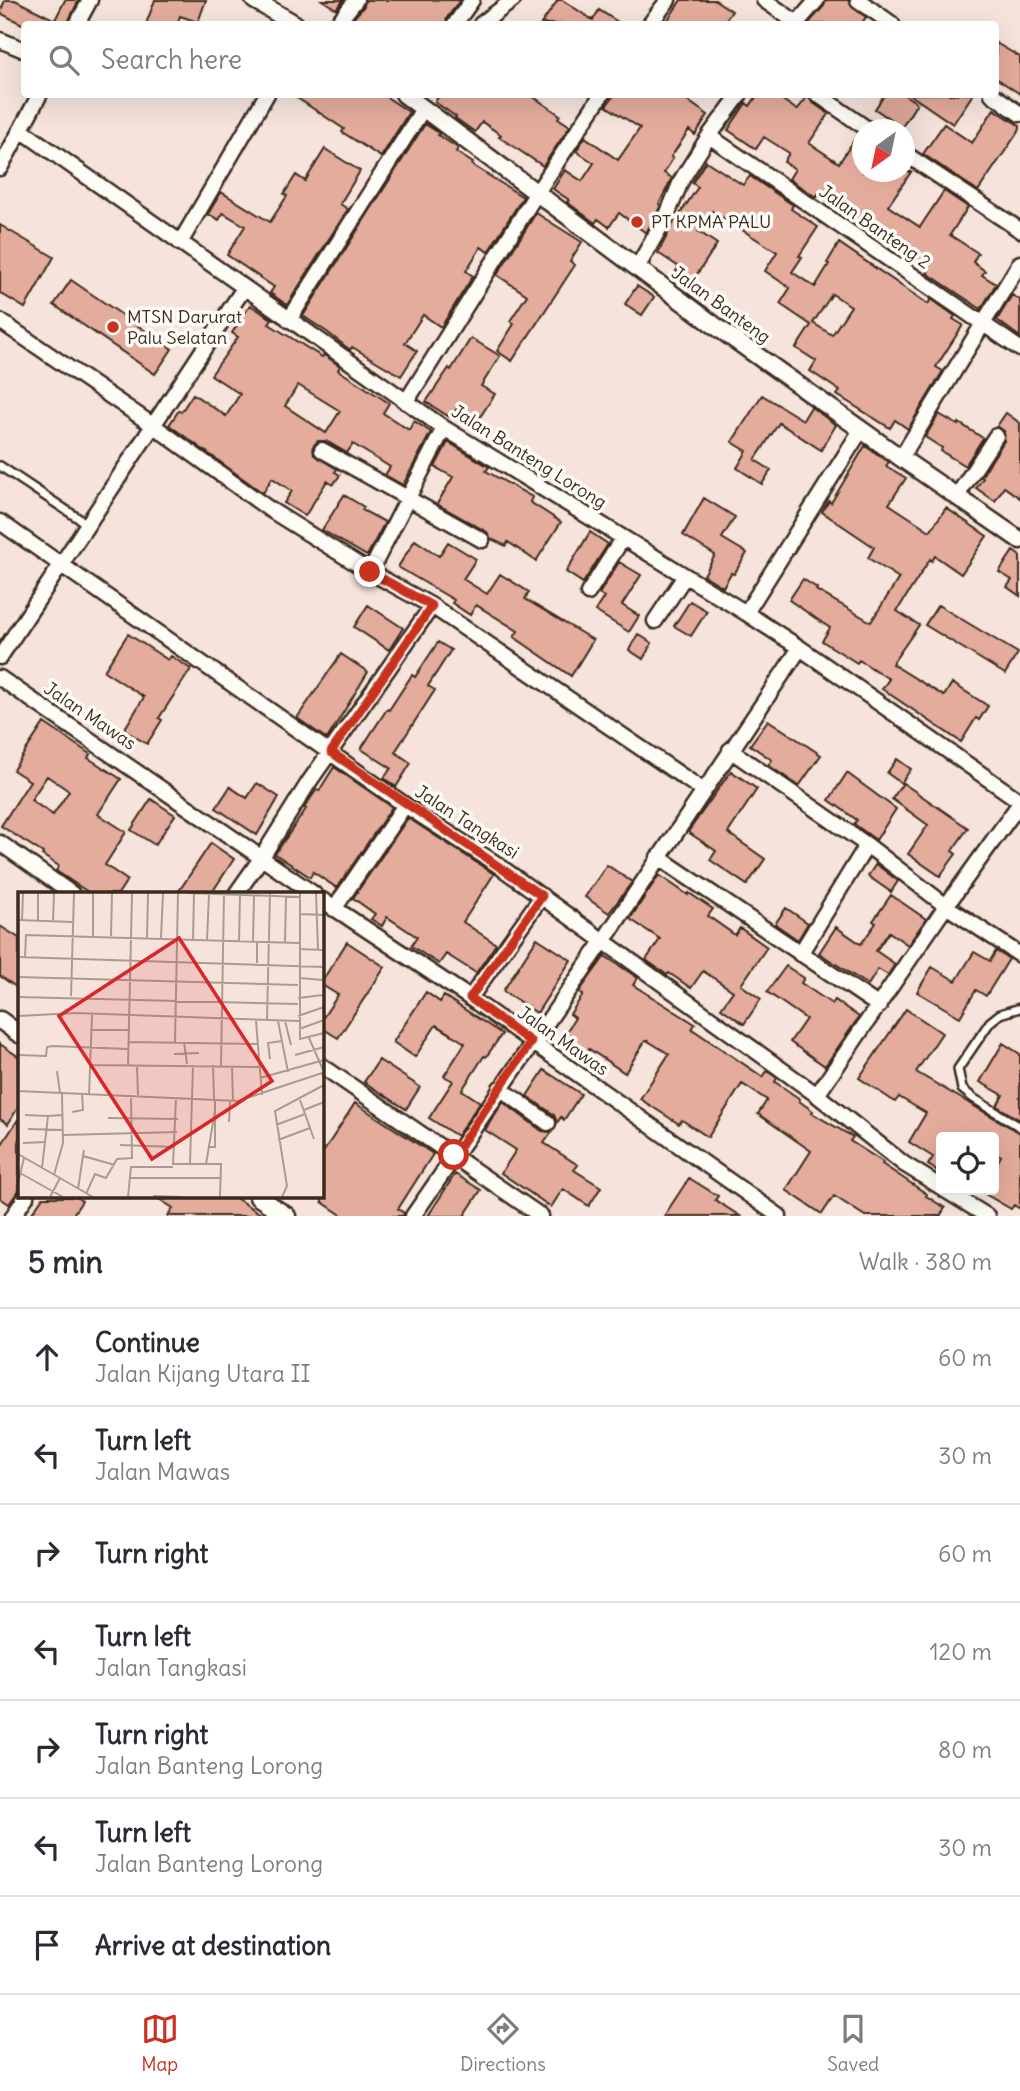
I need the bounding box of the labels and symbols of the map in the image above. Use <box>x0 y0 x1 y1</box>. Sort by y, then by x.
north arrow <box>852 119 915 182</box>
street label: Jalan Banteng 2 <box>815 180 936 274</box>
place label: PT KPMA PALU <box>651 210 771 233</box>
marker: PT KPMA PALU <box>629 214 645 230</box>
street label: Jalan Banteng <box>667 261 775 348</box>
place label: MTSN Darurat Palu Selatan <box>127 305 242 349</box>
marker: MTSN Darurat Palu Selatan <box>105 319 121 335</box>
street label: Jalan Banteng Lorong <box>447 400 611 514</box>
route end <box>354 556 385 587</box>
street label: Jalan Mawas <box>40 676 141 755</box>
street label: Jalan Tangkasi <box>411 780 523 864</box>
inset map <box>18 892 324 1198</box>
street label: Jalan Mawas <box>513 1001 613 1080</box>
route start <box>438 1139 469 1170</box>

